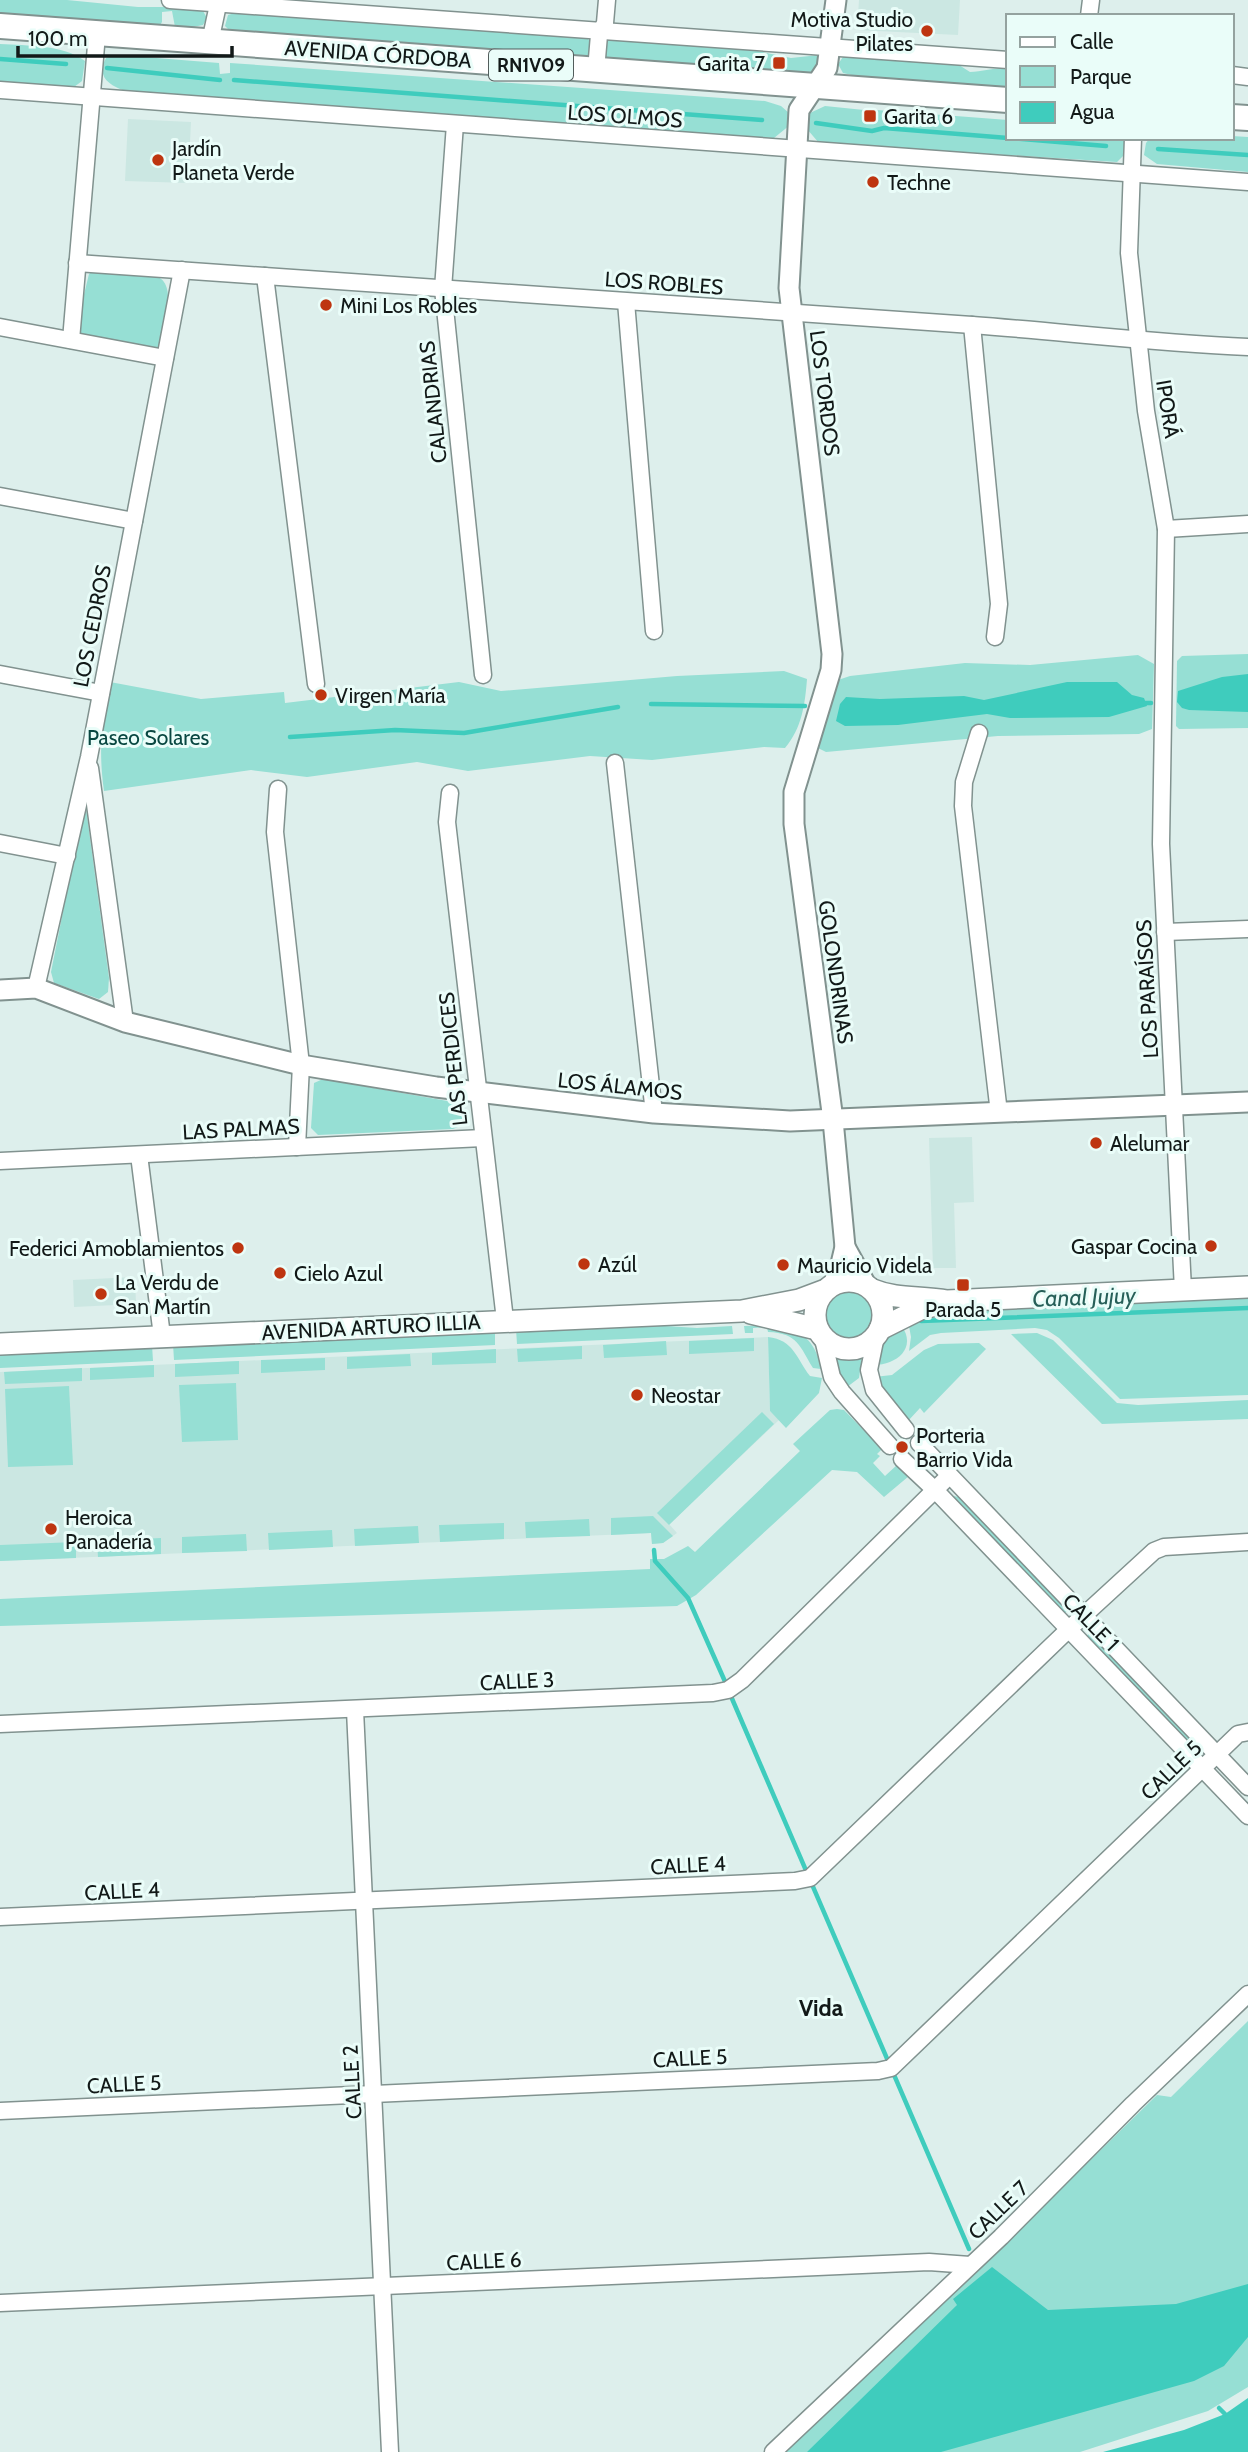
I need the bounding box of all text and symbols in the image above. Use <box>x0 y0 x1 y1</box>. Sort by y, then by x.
place label: Motiva Studio Pilates <box>791 7 913 56</box>
scale bar <box>18 14 231 58</box>
legend <box>1006 14 1234 140</box>
marker: Motiva Studio Pilates <box>919 23 935 39</box>
text: 100 m <box>28 26 87 51</box>
text: Calle <box>1070 29 1114 54</box>
street label: AVENIDA CÓRDOBA <box>284 35 472 73</box>
road number: RN1V09 <box>489 50 573 80</box>
place label: Garita 7 <box>697 51 765 76</box>
marker: Garita 7 <box>771 55 787 71</box>
text: Parque <box>1070 64 1132 89</box>
text: Agua <box>1070 99 1114 124</box>
street label: LOS OLMOS <box>567 100 683 132</box>
place label: Garita 6 <box>884 104 953 129</box>
marker: Garita 6 <box>862 108 878 124</box>
place label: Jardín Planeta Verde <box>171 136 295 185</box>
marker: Jardín Planeta Verde <box>150 152 166 168</box>
place label: Techne <box>887 170 951 195</box>
marker: Techne <box>865 174 881 190</box>
street label: LOS ROBLES <box>604 266 724 300</box>
place label: Mini Los Robles <box>340 293 478 318</box>
marker: Mini Los Robles <box>318 297 334 313</box>
street label: LOS TORDOS <box>805 329 845 457</box>
street label: CALANDRIAS <box>414 340 452 464</box>
street label: IPORÁ <box>1151 378 1185 440</box>
street label: LOS CEDROS <box>68 563 116 689</box>
place label: Virgen María <box>335 683 446 708</box>
marker: Virgen María <box>313 687 329 703</box>
park label: Paseo Solares <box>87 725 209 750</box>
street label: GOLONDRINAS <box>814 899 858 1045</box>
street label: LOS PARAÍSOS <box>1131 919 1163 1059</box>
street label: LAS PERDICES <box>434 991 472 1127</box>
street label: LOS ÁLAMOS <box>557 1067 683 1105</box>
street label: LAS PALMAS <box>182 1113 300 1145</box>
place label: Alelumar <box>1110 1131 1190 1156</box>
marker: Alelumar <box>1088 1135 1104 1151</box>
place label: Gaspar Cocina <box>1071 1234 1197 1259</box>
place label: Federici Amoblamientos <box>9 1236 224 1261</box>
marker: Gaspar Cocina <box>1203 1238 1219 1254</box>
marker: Federici Amoblamientos <box>230 1240 246 1256</box>
place label: Azúl <box>598 1252 637 1277</box>
place label: Mauricio Videla <box>797 1253 932 1278</box>
marker: Azúl <box>576 1256 592 1272</box>
marker: Mauricio Videla <box>775 1257 791 1273</box>
place label: Cielo Azul <box>294 1261 383 1286</box>
marker: Cielo Azul <box>272 1265 288 1281</box>
place label: La Verdu de San Martín <box>115 1270 219 1319</box>
marker: Parada 5 <box>955 1277 971 1293</box>
water label: Canal Jujuy <box>1032 1281 1138 1313</box>
marker: La Verdu de San Martín <box>93 1286 109 1302</box>
place label: Parada 5 <box>925 1297 1001 1322</box>
street label: AVENIDA ARTURO ILLIA <box>261 1309 481 1345</box>
place label: Neostar <box>651 1383 721 1408</box>
marker: Neostar <box>629 1387 645 1403</box>
place label: Porteria Barrio Vida <box>916 1423 1013 1472</box>
marker: Porteria Barrio Vida <box>894 1439 910 1455</box>
place label: Heroica Panadería <box>65 1505 152 1554</box>
marker: Heroica Panadería <box>43 1521 59 1537</box>
street label: CALLE 1 <box>1058 1588 1124 1656</box>
street label: CALLE 3 <box>479 1667 555 1695</box>
street label: CALLE 5 <box>1135 1735 1207 1805</box>
street label: CALLE 4 <box>650 1851 726 1879</box>
street label: CALLE 4 <box>84 1877 160 1905</box>
district label: Vida <box>799 1994 844 2022</box>
street label: CALLE 2 <box>338 2044 366 2120</box>
street label: CALLE 5 <box>652 2044 728 2072</box>
street label: CALLE 5 <box>86 2070 162 2098</box>
street label: CALLE 7 <box>963 2175 1034 2245</box>
street label: CALLE 6 <box>446 2247 522 2275</box>

